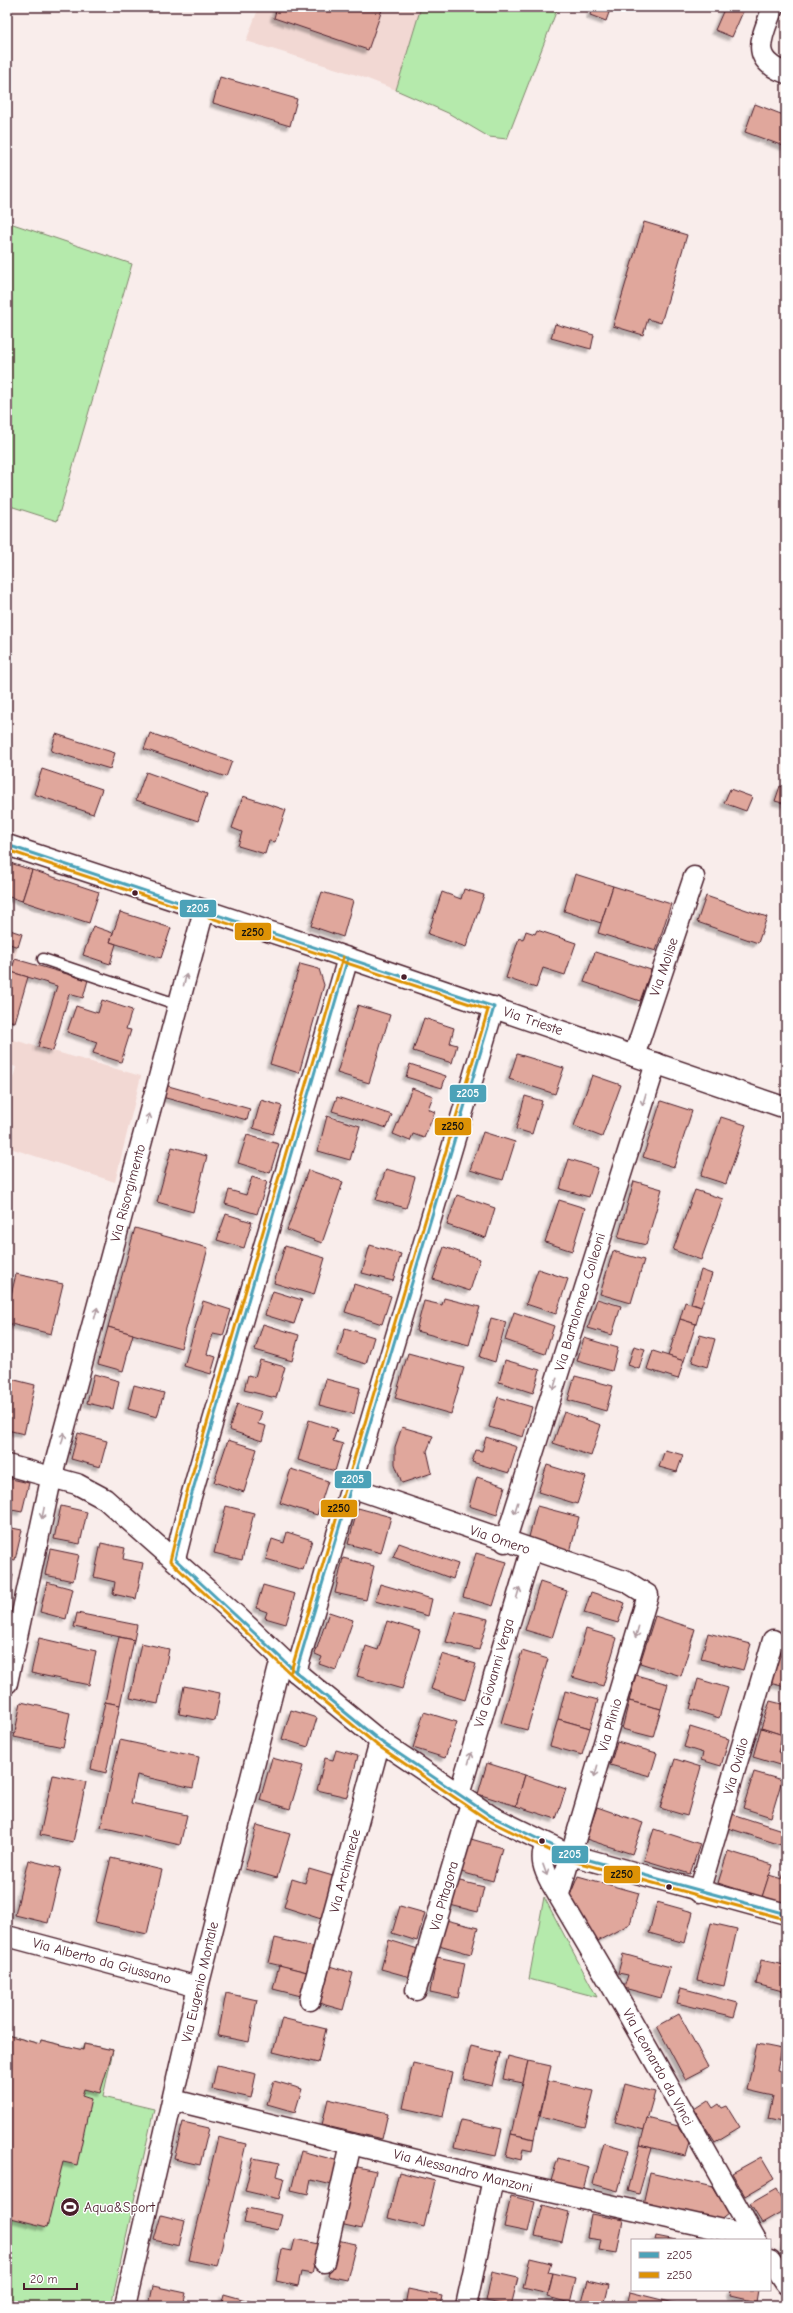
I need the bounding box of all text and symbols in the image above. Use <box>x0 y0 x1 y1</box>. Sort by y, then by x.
unlabelled marker <box>130 888 140 898</box>
line badge: z205 <box>179 899 217 918</box>
text: z205 <box>187 902 209 915</box>
line badge: z250 <box>234 922 272 941</box>
text: z250 <box>242 926 264 939</box>
street label: Via Molise <box>646 936 682 998</box>
unlabelled marker <box>399 972 409 982</box>
one-way arrow <box>182 974 189 987</box>
street label: Via Trieste <box>501 1003 565 1039</box>
line badge: z205 <box>449 1084 487 1103</box>
text: z205 <box>457 1087 479 1100</box>
one-way arrow <box>640 1093 647 1106</box>
one-way arrow <box>145 1113 152 1126</box>
line badge: z250 <box>434 1117 472 1136</box>
text: z250 <box>442 1120 464 1133</box>
street label: Via Risorgimento <box>107 1142 149 1244</box>
street label: Via Bartolomeo Colleoni <box>551 1231 609 1373</box>
one-way arrow <box>93 1306 101 1319</box>
one-way arrow <box>551 1378 558 1391</box>
one-way arrow <box>60 1432 67 1445</box>
line badge: z205 <box>334 1470 372 1489</box>
text: z205 <box>342 1473 364 1486</box>
line badge: z250 <box>320 1499 358 1518</box>
text: z250 <box>328 1502 350 1515</box>
one-way arrow <box>512 1502 519 1515</box>
one-way arrow <box>39 1507 47 1520</box>
street label: Via Omero <box>467 1522 533 1558</box>
one-way arrow <box>515 1587 522 1600</box>
street label: Via Giovanni Verga <box>470 1617 518 1729</box>
one-way arrow <box>633 1626 640 1639</box>
street label: Via Plinio <box>594 1696 626 1754</box>
street label: Via Ovidio <box>720 1735 752 1797</box>
one-way arrow <box>467 1752 474 1765</box>
one-way arrow <box>592 1764 599 1777</box>
street label: Via Archimede <box>326 1827 364 1915</box>
unlabelled marker <box>537 1836 547 1846</box>
line badge: z205 <box>551 1845 589 1864</box>
text: z205 <box>559 1848 581 1861</box>
street label: Via Pitagora <box>426 1859 462 1933</box>
one-way arrow <box>542 1864 549 1877</box>
line badge: z250 <box>603 1865 641 1884</box>
text: z250 <box>611 1868 633 1881</box>
unlabelled marker <box>664 1882 674 1892</box>
street label: Via Eugenio Montale <box>178 1920 222 2044</box>
street label: Via Alberto da Giussano <box>31 1934 173 1988</box>
street label: Via Leonardo da Vinci <box>619 2006 697 2128</box>
street label: Via Alessandro Manzoni <box>392 2145 534 2197</box>
sports icon: Aqua&Sport <box>59 2196 81 2218</box>
place label: Aqua&Sport <box>84 2199 156 2216</box>
legend <box>631 2239 771 2291</box>
text: z205 <box>667 2248 692 2262</box>
scale bar <box>24 2265 77 2291</box>
text: z250 <box>667 2268 692 2282</box>
text: 20 m <box>30 2272 58 2286</box>

